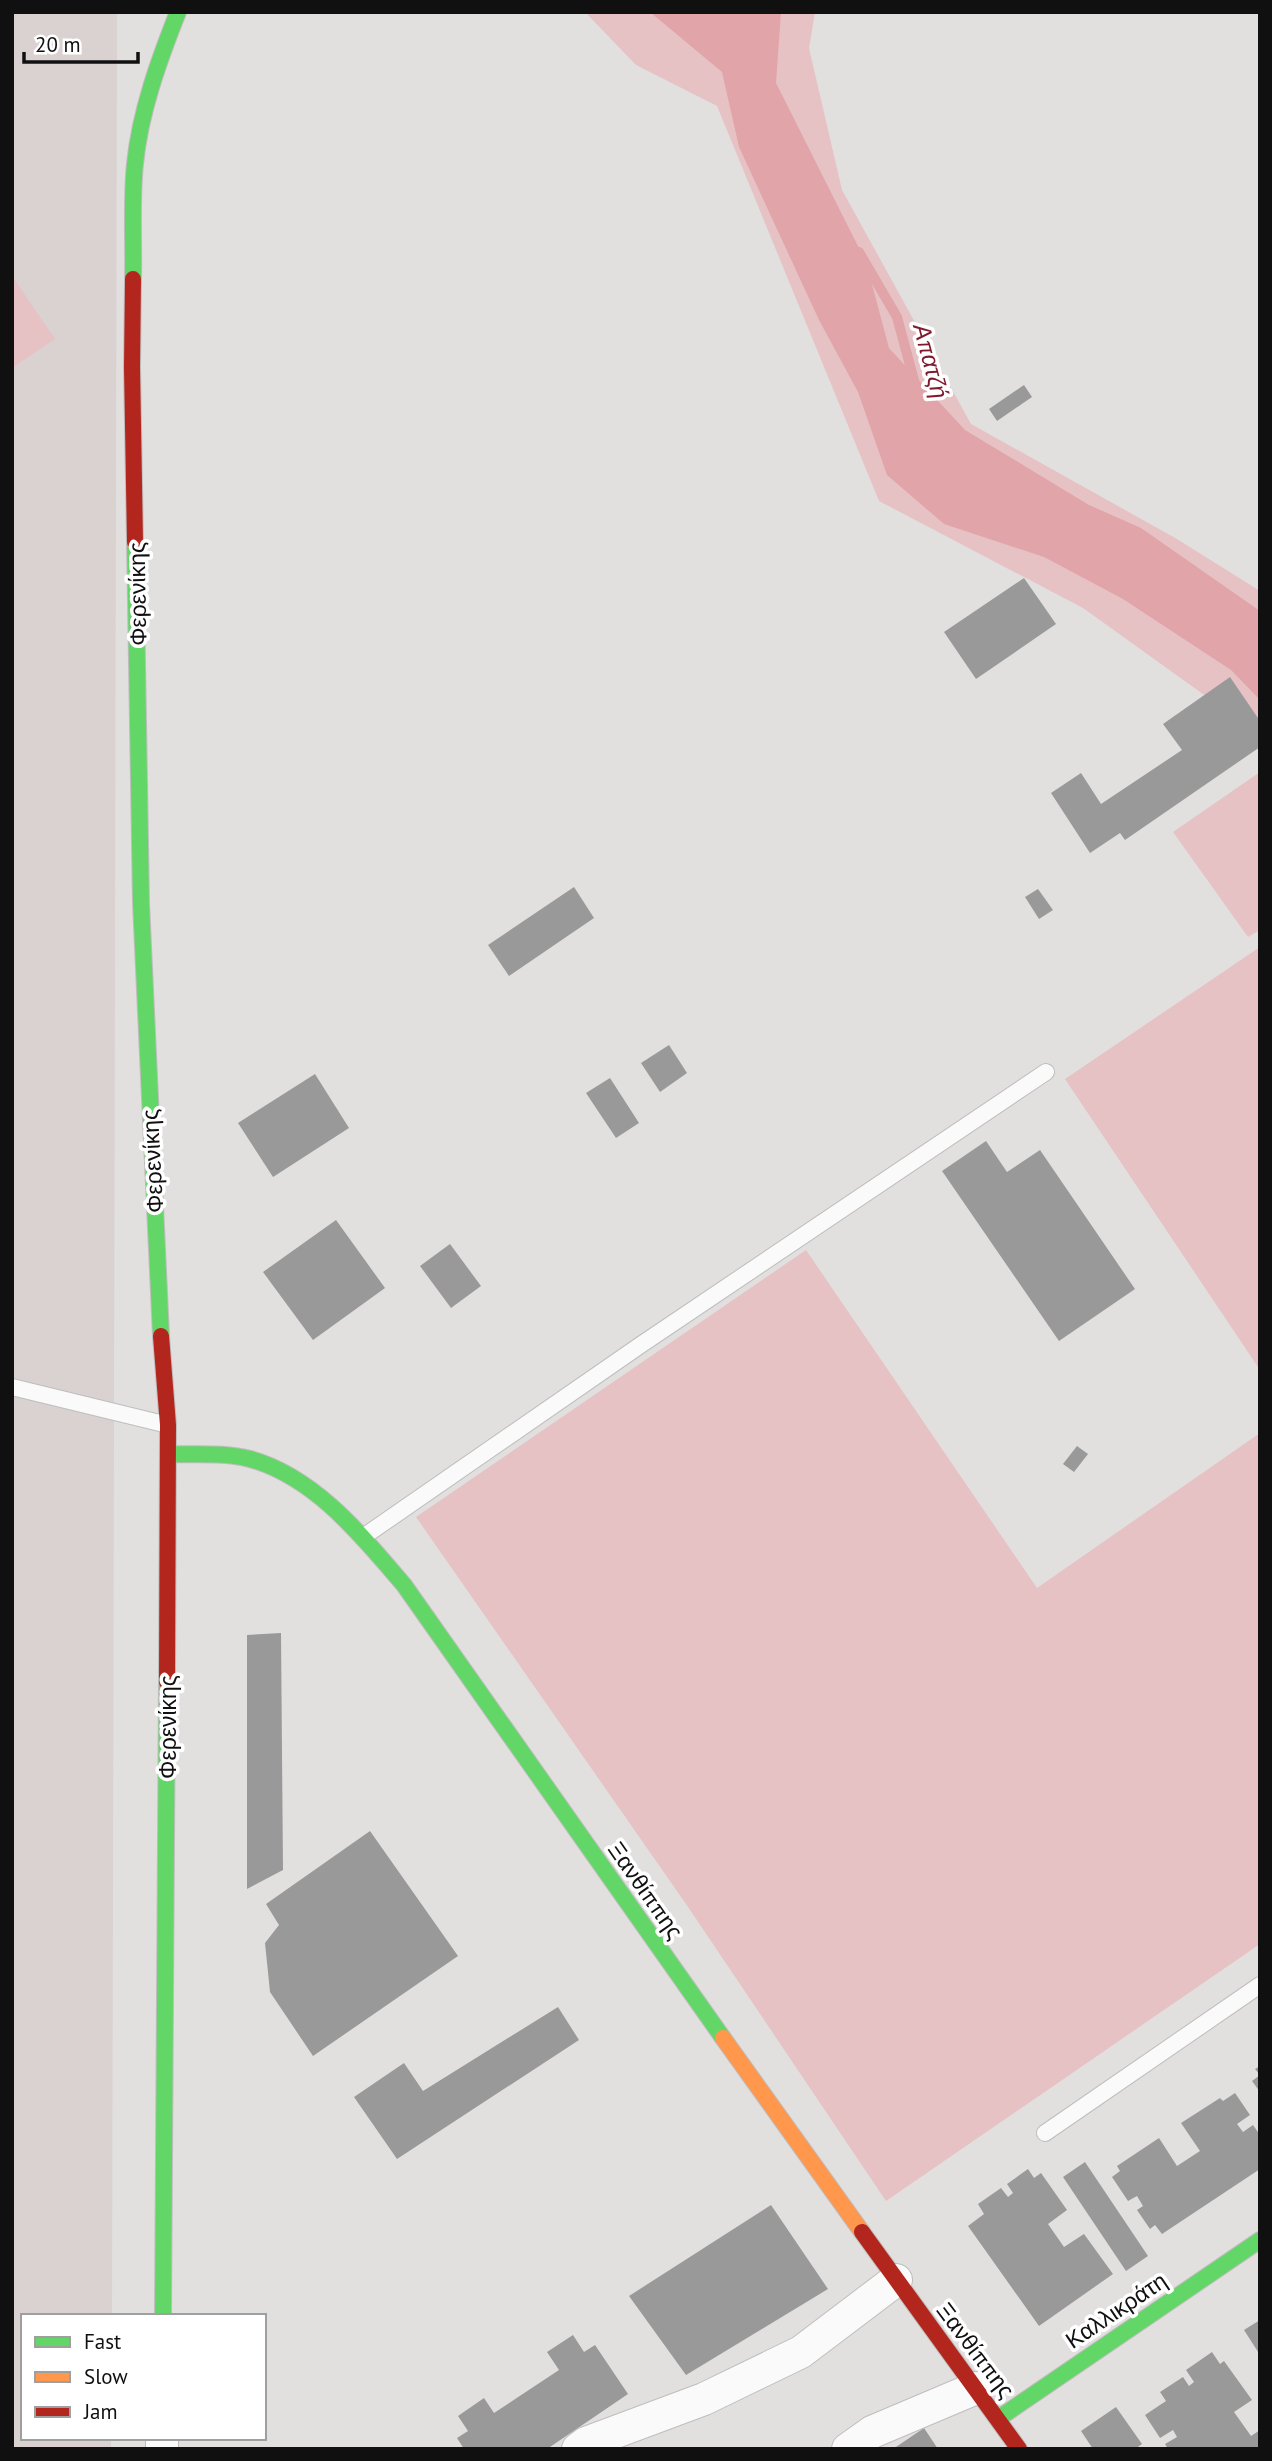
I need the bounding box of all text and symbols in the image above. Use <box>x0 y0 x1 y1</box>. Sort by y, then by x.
scale bar <box>24 21 138 65</box>
text: 20 m <box>35 31 81 58</box>
water label: Απατζή <box>906 318 956 402</box>
street label: Φερενίκης <box>122 542 152 646</box>
street label: Φερενίκης <box>135 1108 169 1214</box>
street label: Φερενίκης <box>153 1675 182 1779</box>
street label: Ξανθίππης <box>602 1836 690 1944</box>
street label: Καλλικράτη <box>1060 2265 1172 2355</box>
street label: Ξανθίππης <box>931 2297 1021 2403</box>
legend <box>21 2314 266 2440</box>
text: Fast <box>84 2328 121 2355</box>
text: Slow <box>84 2363 128 2390</box>
text: Jam <box>83 2398 118 2425</box>

